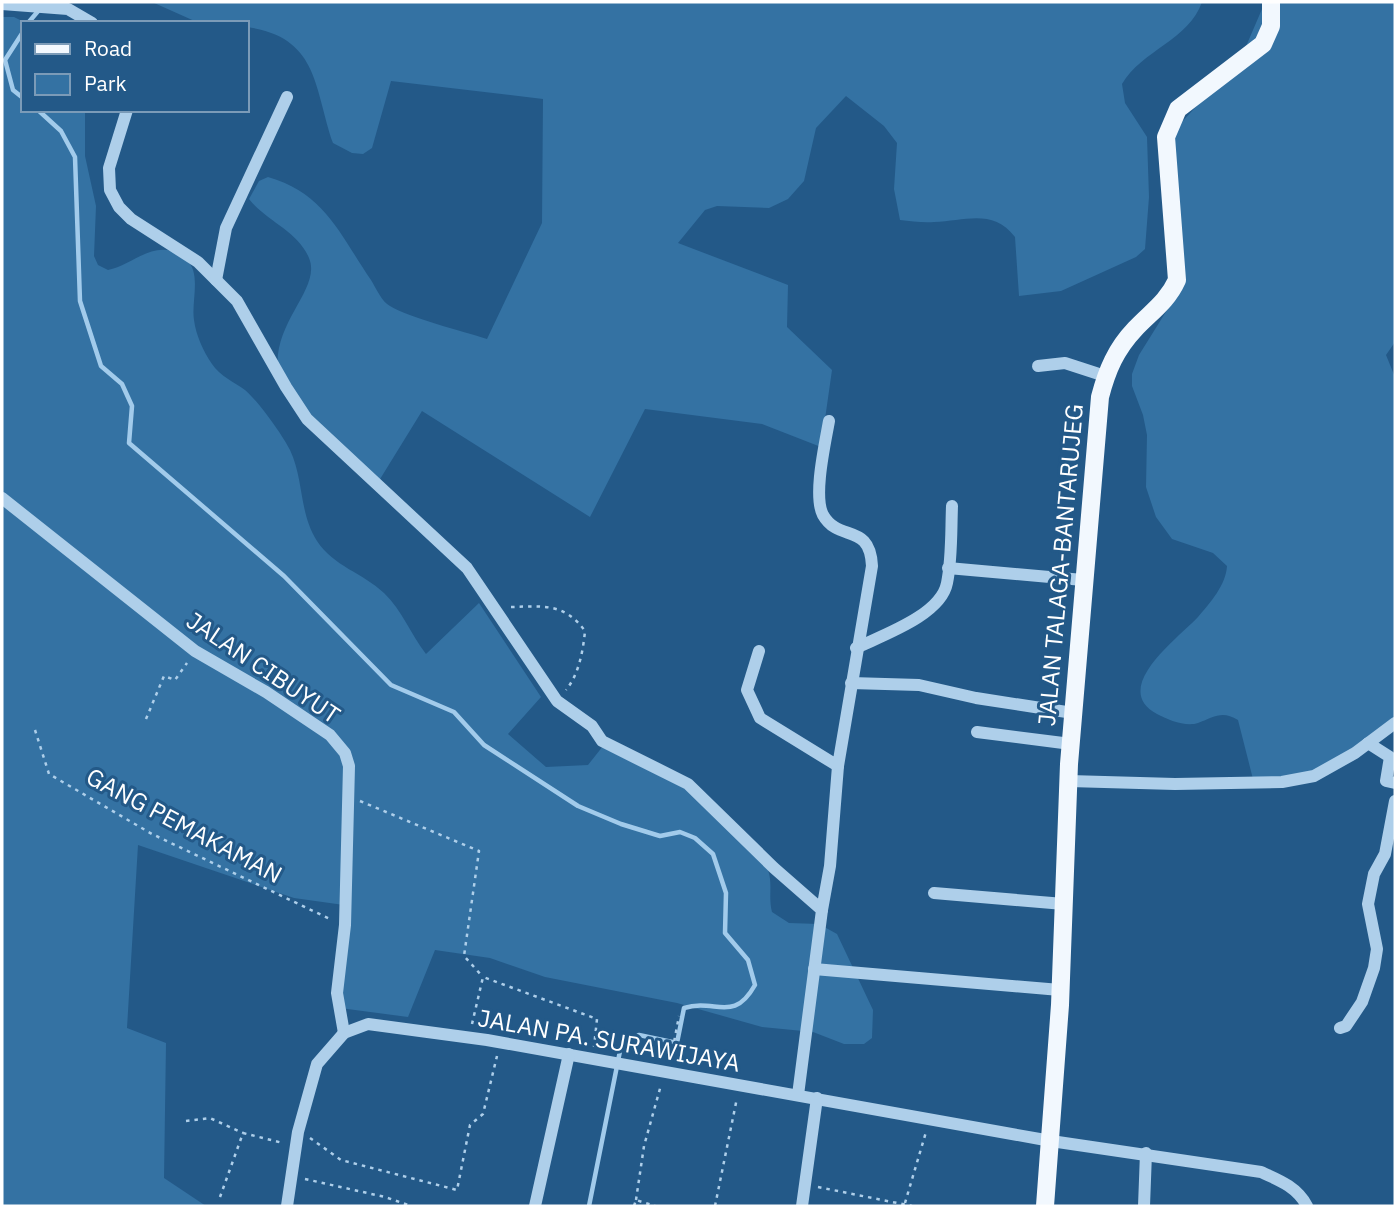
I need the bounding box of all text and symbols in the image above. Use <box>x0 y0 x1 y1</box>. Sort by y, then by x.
legend <box>21 21 248 112</box>
text: Road <box>84 34 132 62</box>
text: Park <box>84 69 127 97</box>
street label: JALAN TALAGA-BANTARUJEG <box>1030 402 1090 727</box>
street label: JALAN CIBUYUT <box>181 604 347 731</box>
street label: GANG PEMAKAMAN <box>81 760 288 890</box>
street label: JALAN PA. SURAWIJAYA <box>476 1001 743 1079</box>

